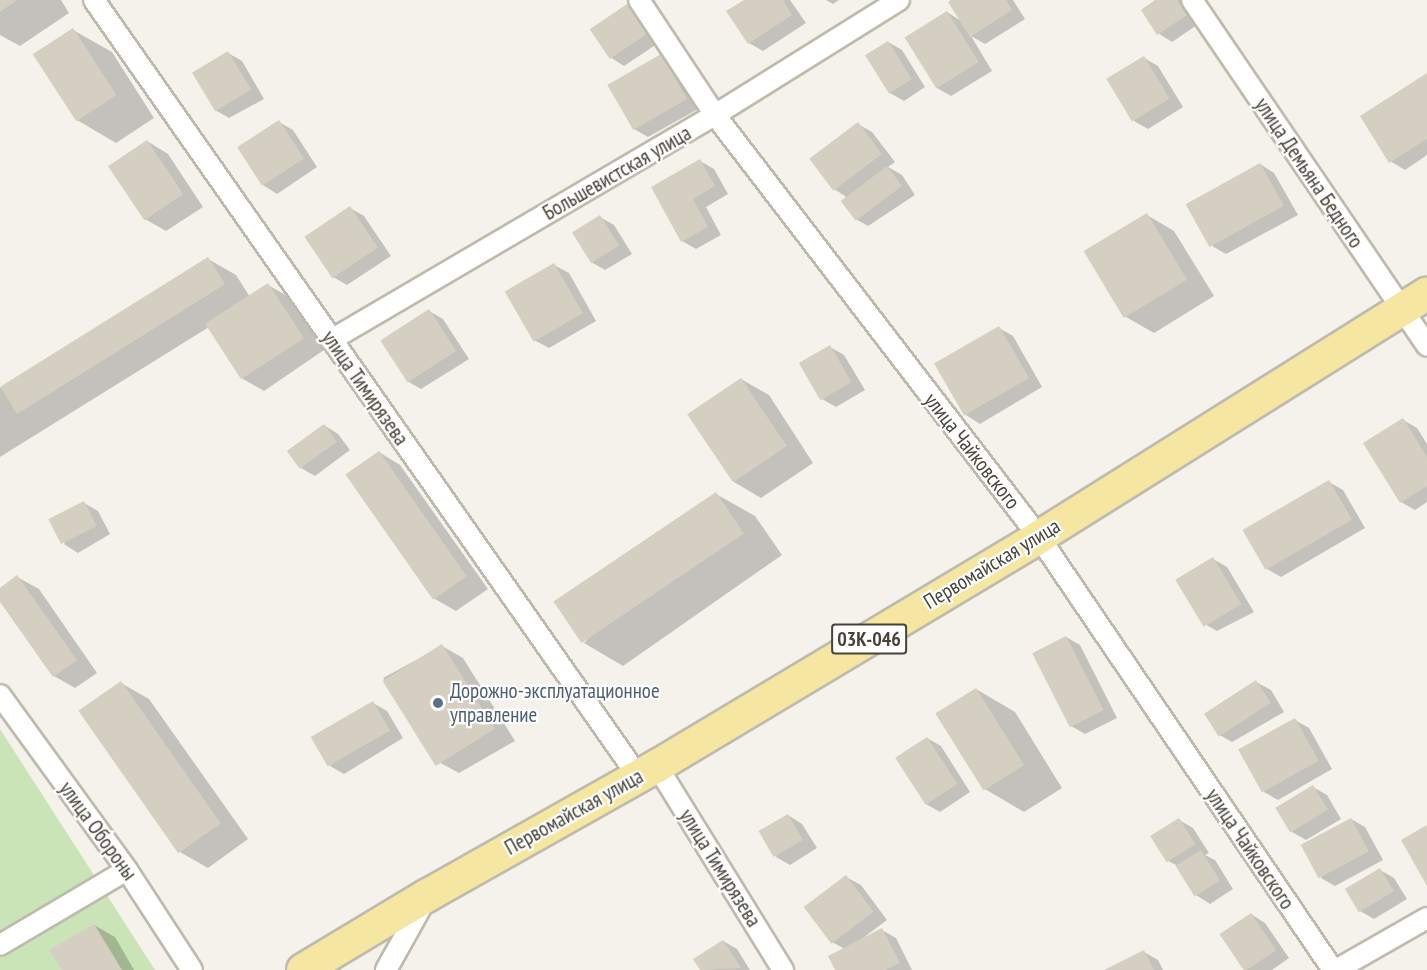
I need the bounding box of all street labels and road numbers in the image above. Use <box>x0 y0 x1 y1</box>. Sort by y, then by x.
street label: улица Демьяна Бедного <box>1249 93 1369 253</box>
street label: Большевистская улица <box>538 120 696 226</box>
street label: улица Тимирязева <box>316 326 414 450</box>
street label: улица Чайковского <box>919 388 1025 514</box>
street label: Первомайская улица <box>919 513 1065 615</box>
road number: 03К-046 <box>830 622 908 656</box>
street label: Первомайская улица <box>500 763 648 861</box>
street label: улица Обороны <box>54 777 142 885</box>
street label: улица Чайковского <box>1200 784 1300 914</box>
street label: улица Тимирязева <box>674 804 766 932</box>

